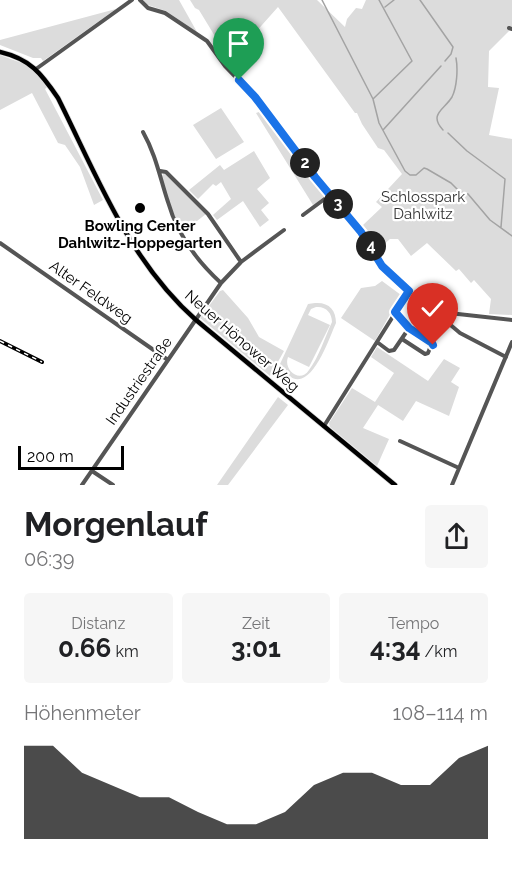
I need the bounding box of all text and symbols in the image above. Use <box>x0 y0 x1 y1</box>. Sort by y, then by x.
pin <box>213 18 264 80</box>
icon: arrive <box>222 27 255 60</box>
pin: 2 <box>290 148 320 178</box>
text: 2 <box>300 153 310 172</box>
park label: Schlosspark Dahlwitz <box>381 188 465 223</box>
pin: 3 <box>323 189 353 219</box>
text: 3 <box>334 194 342 213</box>
marker: Bowling Center Dahlwitz-Hoppegarten <box>133 201 147 215</box>
place label: Bowling Center Dahlwitz-Hoppegarten <box>58 217 222 252</box>
pin: 4 <box>356 231 386 261</box>
text: 4 <box>366 236 376 255</box>
street label: Alter Feldweg <box>46 257 136 327</box>
pin <box>407 283 458 345</box>
street label: Neuer Hönower Weg <box>181 286 303 396</box>
icon: check <box>416 292 449 325</box>
street label: Industriestraße <box>102 333 176 428</box>
scale bar <box>18 443 124 471</box>
text: 200 m <box>27 447 74 466</box>
text: Morgenlauf <box>24 505 207 544</box>
button: share <box>425 505 488 568</box>
text: 06:39 <box>24 547 74 571</box>
text: Distanz <box>71 614 125 633</box>
text: Zeit <box>242 614 270 633</box>
text: Tempo <box>388 614 439 633</box>
text: 0.66 <box>58 633 111 663</box>
text: 3:01 <box>231 633 281 663</box>
text: 4:34 <box>370 633 421 663</box>
text: km <box>111 642 139 661</box>
text: /km <box>421 642 457 661</box>
text: Höhenmeter <box>24 701 141 725</box>
text: 108–114 m <box>393 701 488 725</box>

